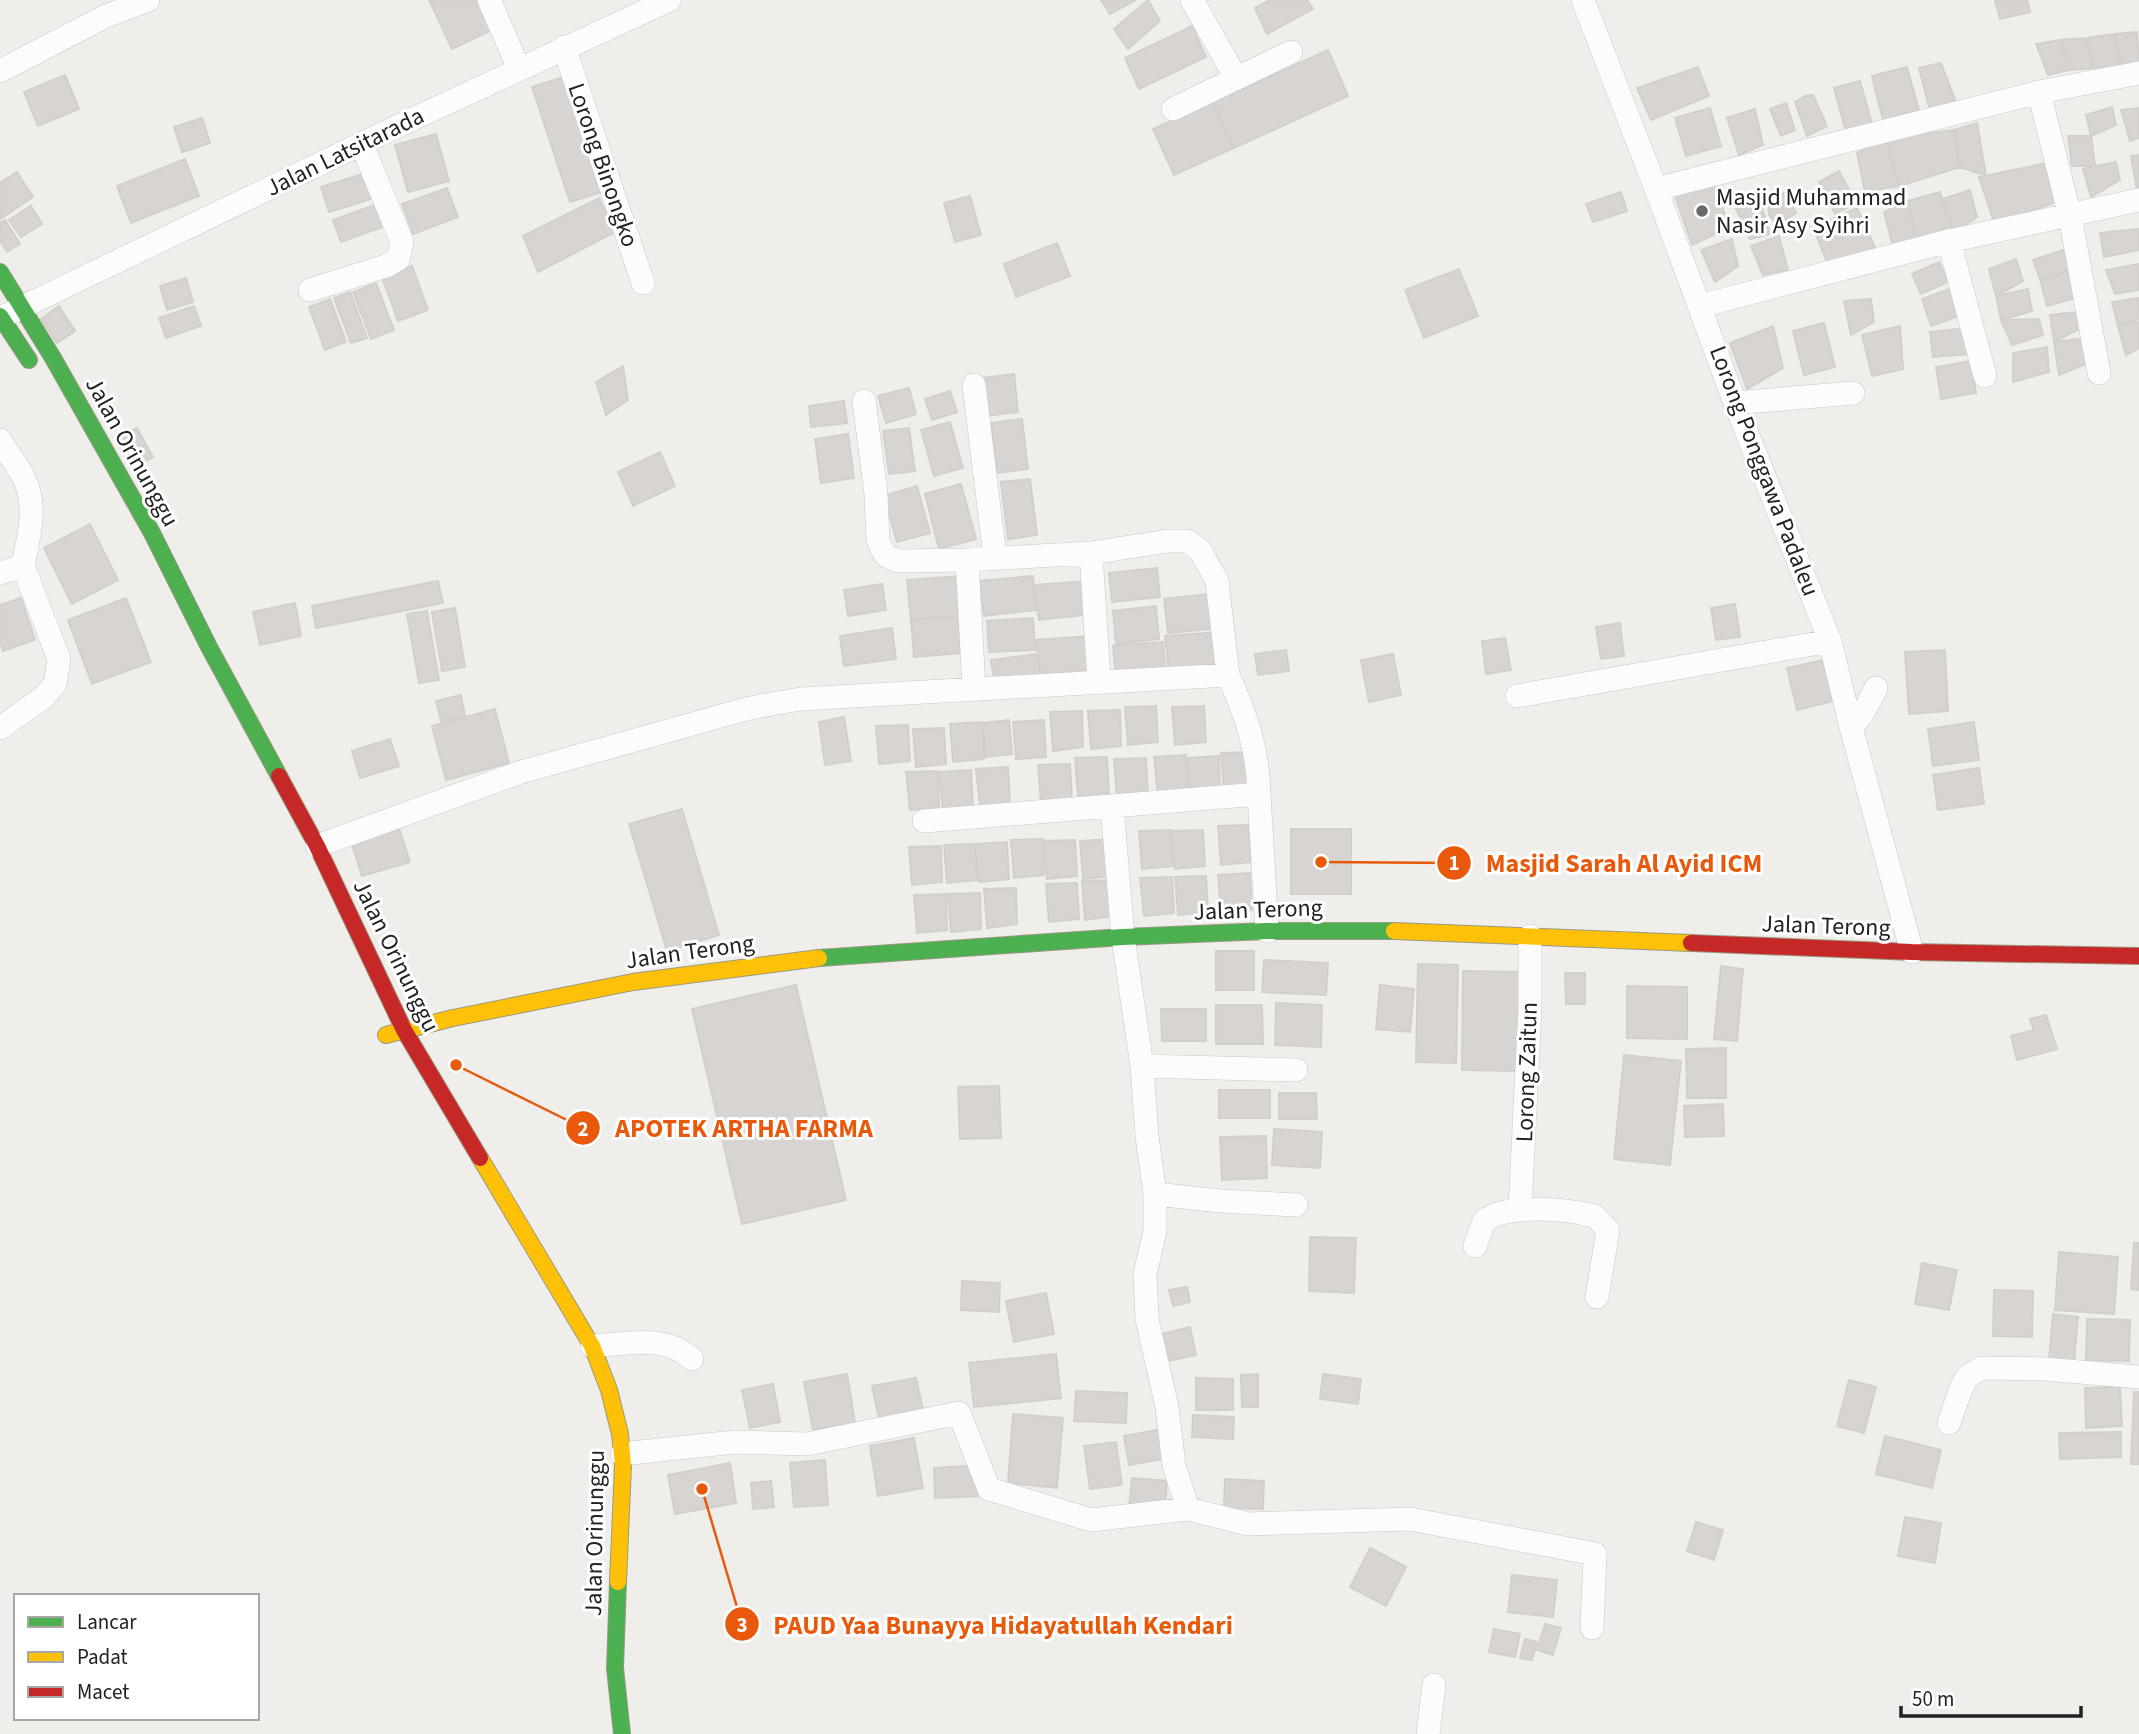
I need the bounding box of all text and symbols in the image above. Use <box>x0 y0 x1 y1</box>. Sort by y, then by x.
street label: Lorong Binongko <box>559 78 647 252</box>
street label: Jalan Latsitarada <box>260 99 430 205</box>
place label: Masjid Muhammad Nasir Asy Syihri <box>1716 180 1906 243</box>
marker: Masjid Muhammad Nasir Asy Syihri <box>1694 203 1710 219</box>
street label: Lorong Ponggawa Padaleu <box>1700 341 1828 601</box>
street label: Jalan Orinunggu <box>76 371 188 533</box>
callout: Masjid Sarah Al Ayid ICM <box>1436 839 1776 886</box>
text: Masjid Sarah Al Ayid ICM <box>1486 845 1762 882</box>
text: 1 <box>1448 848 1460 878</box>
street label: Jalan Orinunggu <box>344 874 448 1038</box>
street label: Jalan Terong <box>1193 890 1323 930</box>
street label: Jalan Terong <box>1761 906 1891 946</box>
street label: Jalan Terong <box>624 926 756 978</box>
street label: Lorong Zaitun <box>1507 1001 1547 1143</box>
callout: APOTEK ARTHA FARMA <box>566 1105 887 1152</box>
text: APOTEK ARTHA FARMA <box>614 1110 874 1147</box>
text: 2 <box>577 1114 589 1144</box>
street label: Jalan Orinunggu <box>576 1449 614 1617</box>
legend <box>14 1594 259 1720</box>
callout: PAUD Yaa Bunayya Hidayatullah Kendari <box>724 1601 1247 1648</box>
text: Lancar <box>77 1607 137 1637</box>
text: PAUD Yaa Bunayya Hidayatullah Kendari <box>773 1607 1233 1644</box>
text: 3 <box>736 1610 748 1640</box>
text: Padat <box>77 1642 128 1672</box>
scale bar <box>1901 1674 2081 1718</box>
text: Macet <box>77 1677 129 1707</box>
text: 50 m <box>1912 1684 1954 1714</box>

